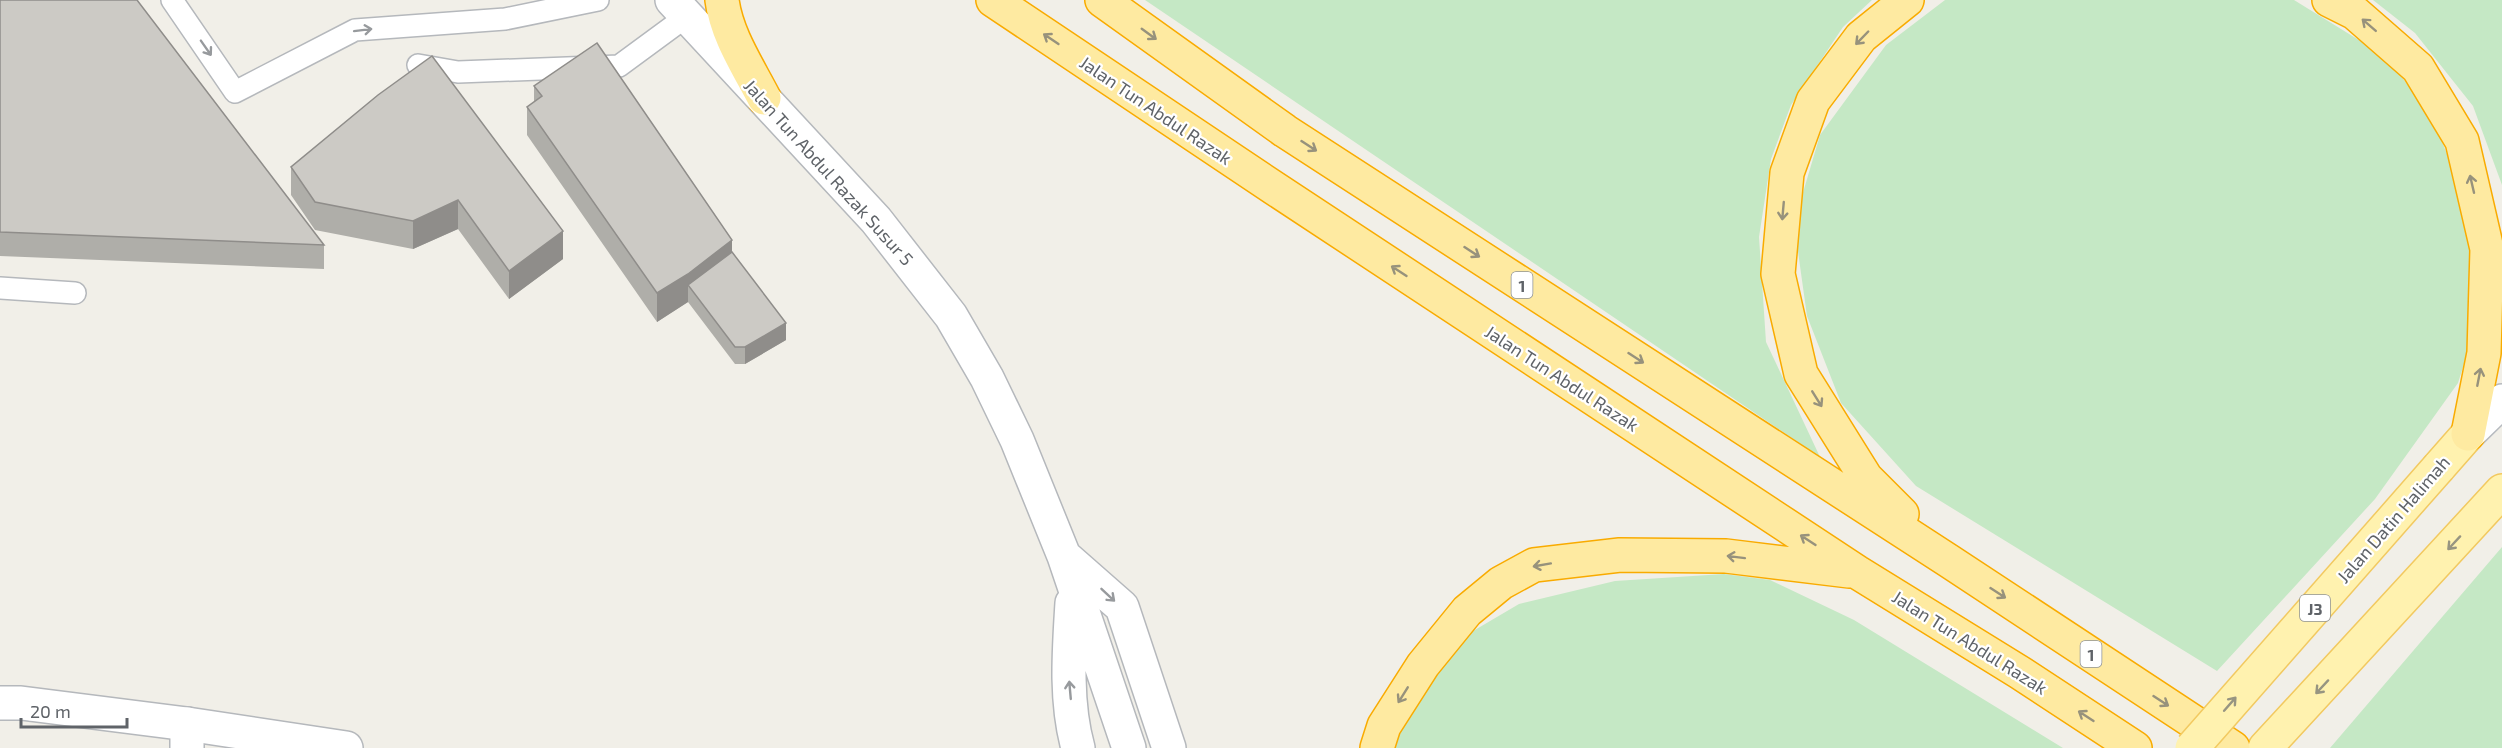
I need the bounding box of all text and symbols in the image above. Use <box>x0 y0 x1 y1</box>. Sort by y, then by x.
one-way arrow <box>2362 18 2377 32</box>
one-way arrow <box>353 25 373 36</box>
one-way arrow <box>1141 28 1157 40</box>
one-way arrow <box>1855 31 1870 46</box>
one-way arrow <box>1043 33 1059 45</box>
one-way arrow <box>199 40 212 57</box>
street label: Jalan Tun Abdul Razak <box>1076 51 1236 169</box>
street label: Jalan Tun Abdul Razak Susur 5 <box>740 74 918 270</box>
one-way arrow <box>1300 140 1317 153</box>
one-way arrow <box>2466 175 2478 194</box>
one-way arrow <box>1777 201 1788 221</box>
one-way arrow <box>1463 247 1480 259</box>
one-way arrow <box>1392 265 1408 277</box>
road number: 1 <box>1512 272 1532 298</box>
street label: Jalan Tun Abdul Razak <box>1481 320 1643 436</box>
one-way arrow <box>1627 353 1644 365</box>
one-way arrow <box>2474 367 2485 387</box>
one-way arrow <box>1811 390 1823 407</box>
street label: Jalan Datin Halimah <box>2332 451 2454 587</box>
one-way arrow <box>1800 533 1817 545</box>
one-way arrow <box>2447 535 2461 550</box>
one-way arrow <box>1727 552 1747 563</box>
one-way arrow <box>1533 559 1552 570</box>
street label: Jalan Tun Abdul Razak <box>1888 585 2052 699</box>
one-way arrow <box>1100 587 1115 601</box>
one-way arrow <box>1989 587 2006 599</box>
road number: J3 <box>2300 595 2330 621</box>
road number: 1 <box>2080 641 2102 667</box>
one-way arrow <box>2315 679 2329 694</box>
one-way arrow <box>1064 681 1075 701</box>
one-way arrow <box>1397 686 1409 703</box>
scale bar <box>21 691 128 729</box>
one-way arrow <box>2152 694 2169 707</box>
one-way arrow <box>2223 697 2237 712</box>
text: 20 m <box>30 700 71 722</box>
one-way arrow <box>2079 710 2095 722</box>

